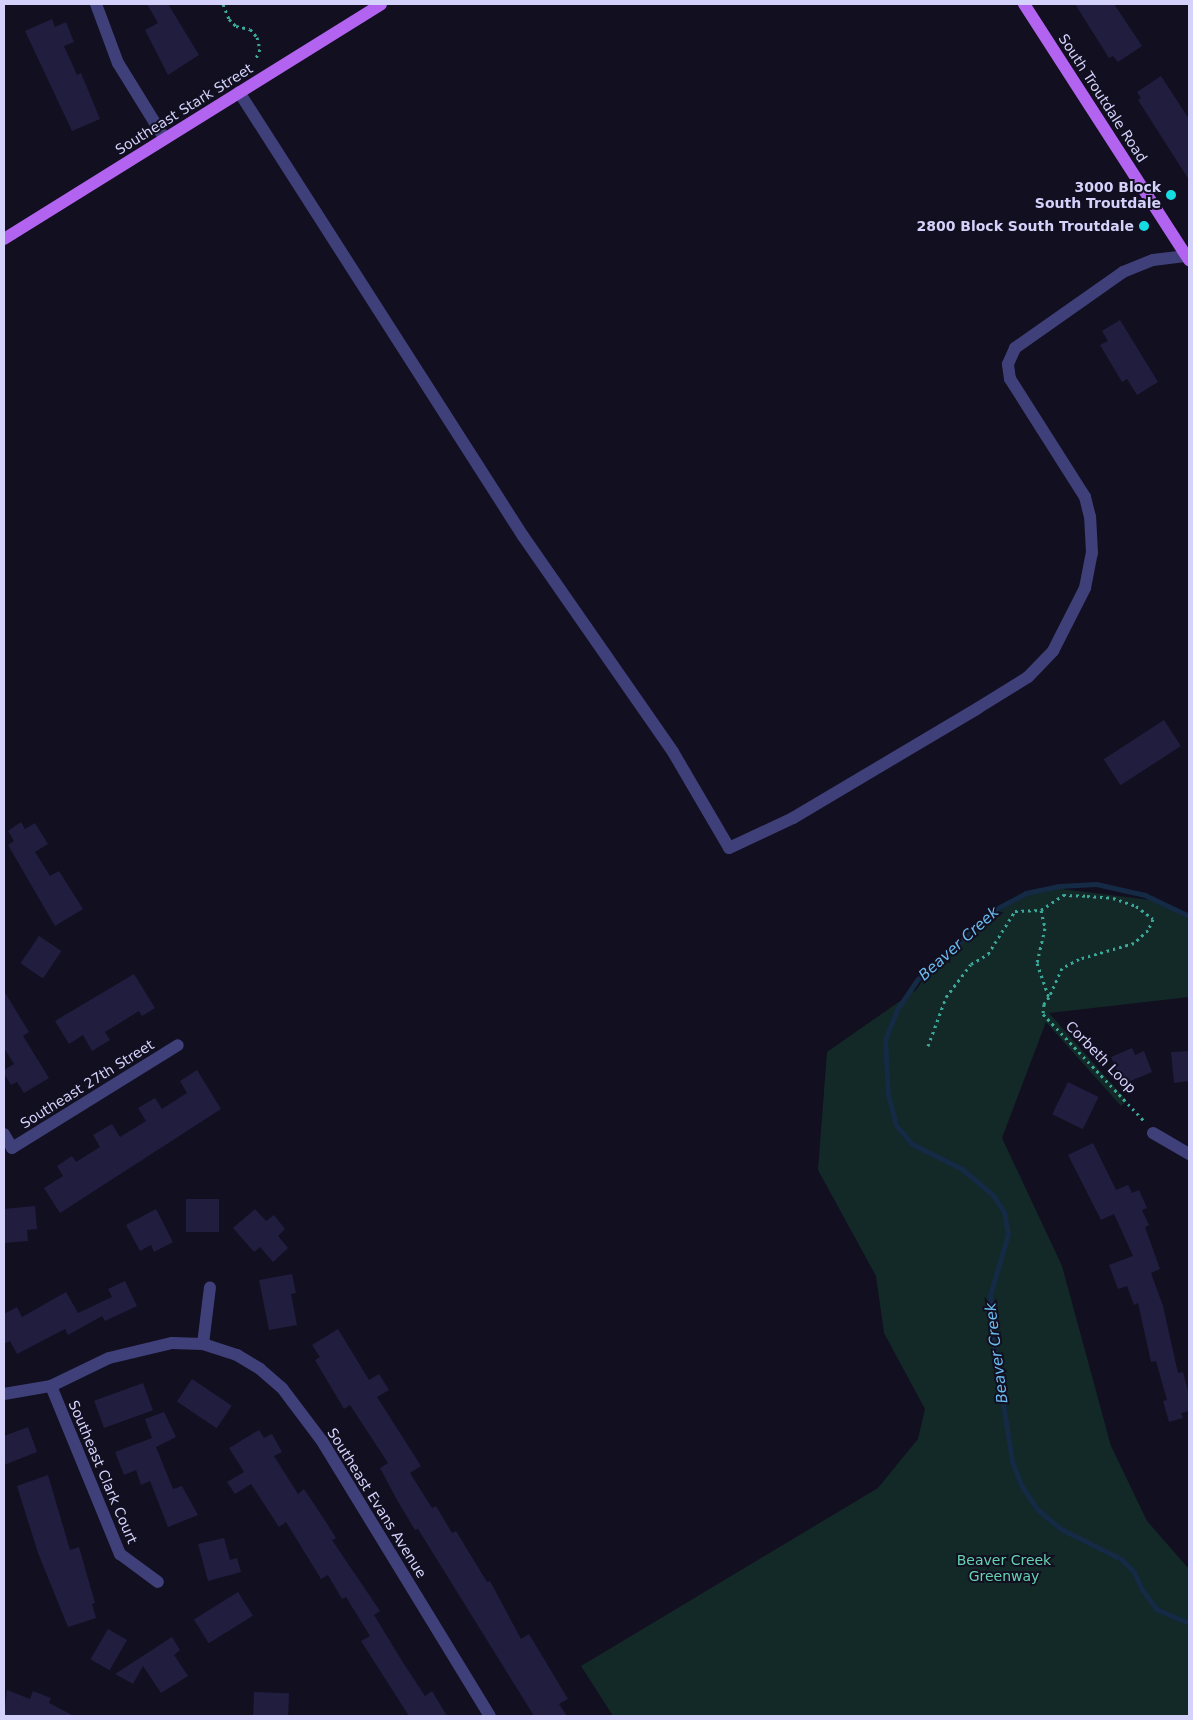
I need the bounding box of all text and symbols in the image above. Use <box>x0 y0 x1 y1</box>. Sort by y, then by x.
street label: South Troutdale Road <box>1055 31 1151 165</box>
street label: Southeast Stark Street <box>112 60 256 158</box>
place label: 3000 Block South Troutdale <box>1035 179 1161 212</box>
marker: 3000 Block South Troutdale <box>1165 189 1177 201</box>
place label: 2800 Block South Troutdale <box>916 218 1134 234</box>
marker: 2800 Block South Troutdale <box>1138 220 1150 232</box>
water label: Beaver Creek <box>915 903 1003 985</box>
street label: Corbeth Loop <box>1062 1017 1140 1097</box>
street label: Southeast 27th Street <box>17 1036 157 1132</box>
water label: Beaver Creek <box>982 1302 1012 1404</box>
street label: Southeast Clark Court <box>65 1398 141 1546</box>
street label: Southeast Evans Avenue <box>324 1425 430 1581</box>
park label: Beaver Creek Greenway <box>957 1552 1051 1584</box>

